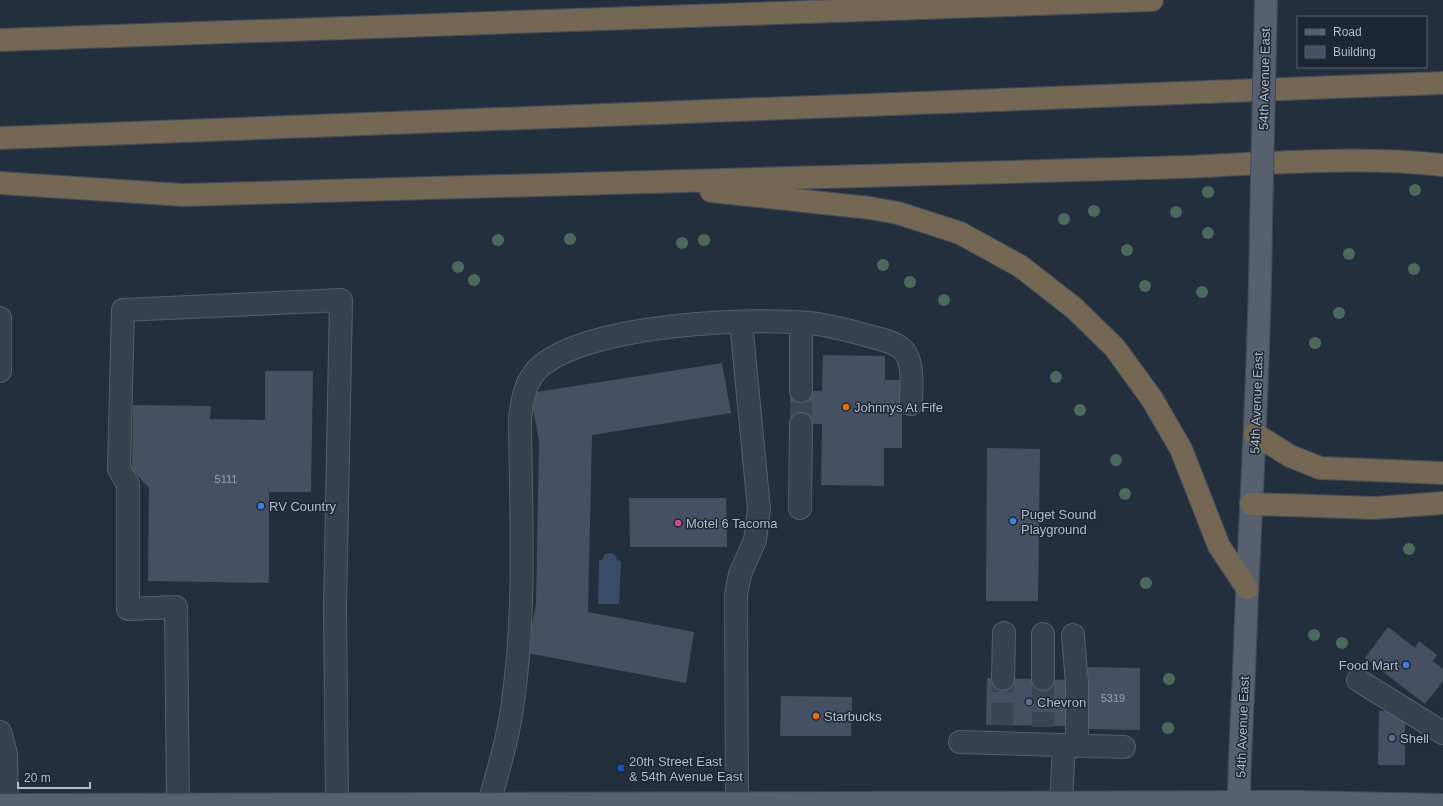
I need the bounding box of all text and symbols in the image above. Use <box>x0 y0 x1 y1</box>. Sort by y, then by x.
legend <box>1297 16 1427 68</box>
text: Road <box>1333 25 1362 39</box>
street label: 54th Avenue East <box>1256 28 1273 130</box>
text: Building <box>1333 45 1376 59</box>
street label: 54th Avenue East <box>1247 352 1266 454</box>
place label: Johnnys At Fife <box>854 400 943 415</box>
marker: Johnnys At Fife <box>841 402 851 412</box>
house number: 5111 <box>215 473 237 485</box>
place label: RV Country <box>269 499 336 514</box>
marker: RV Country <box>256 501 266 511</box>
place label: Puget Sound Playground <box>1021 507 1096 537</box>
place label: Motel 6 Tacoma <box>686 516 778 531</box>
marker: Puget Sound Playground <box>1008 516 1018 526</box>
marker: Motel 6 Tacoma <box>673 518 683 528</box>
place label: Food Mart <box>1339 658 1398 673</box>
marker: Food Mart <box>1401 660 1411 670</box>
street label: 54th Avenue East <box>1233 676 1252 778</box>
house number: 5319 <box>1101 692 1125 704</box>
place label: Chevron <box>1037 695 1086 710</box>
marker: Chevron <box>1024 697 1034 707</box>
place label: Starbucks <box>824 709 882 724</box>
marker: Starbucks <box>811 711 821 721</box>
place label: Shell <box>1400 731 1429 746</box>
marker: Shell <box>1387 733 1397 743</box>
place label: 20th Street East & 54th Avenue East <box>629 754 743 784</box>
marker: 20th Street East & 54th Avenue East <box>616 763 626 773</box>
scale bar <box>18 764 90 790</box>
text: 20 m <box>24 771 51 785</box>

